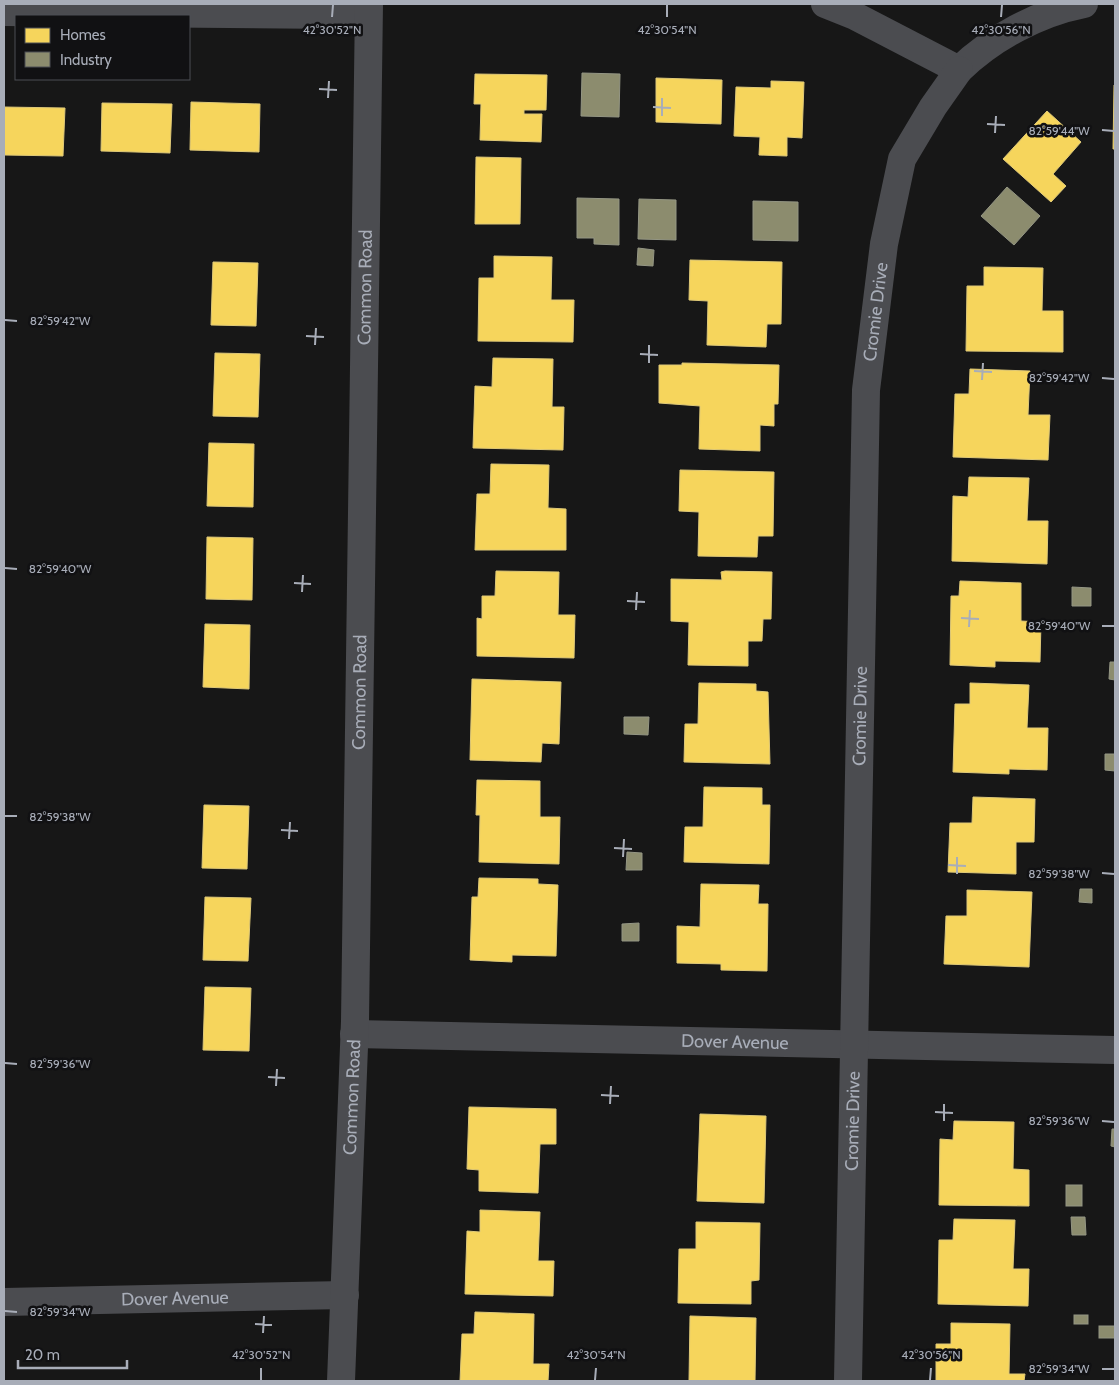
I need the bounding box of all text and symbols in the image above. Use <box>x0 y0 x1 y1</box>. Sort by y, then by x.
legend <box>15 15 190 80</box>
text: 42°30'52"N <box>303 22 361 37</box>
text: 42°30'54"N <box>637 22 697 37</box>
text: 42°30'56"N <box>971 22 1031 37</box>
text: Homes <box>60 26 106 44</box>
text: Industry <box>60 51 112 69</box>
text: 82°59'44"W <box>1028 123 1090 138</box>
street label: Common Road <box>353 229 377 345</box>
street label: Cromie Drive <box>859 261 893 363</box>
text: 82°59'42"W <box>30 313 91 328</box>
text: 82°59'42"W <box>1029 370 1090 385</box>
text: 82°59'40"W <box>29 561 92 576</box>
text: 82°59'40"W <box>1028 618 1091 633</box>
street label: Common Road <box>348 634 371 750</box>
street label: Cromie Drive <box>848 666 872 766</box>
text: 82°59'38"W <box>29 809 91 824</box>
text: 82°59'38"W <box>1028 866 1090 881</box>
street label: Dover Avenue <box>681 1030 789 1054</box>
street label: Common Road <box>339 1039 365 1155</box>
text: 82°59'36"W <box>30 1056 91 1071</box>
street label: Cromie Drive <box>841 1071 865 1171</box>
text: 82°59'36"W <box>1029 1113 1090 1128</box>
street label: Dover Avenue <box>121 1286 229 1311</box>
text: 82°59'34"W <box>30 1304 91 1319</box>
scale bar <box>18 1338 126 1370</box>
text: 20 m <box>25 1346 60 1364</box>
text: 42°30'52"N <box>232 1347 290 1362</box>
text: 42°30'54"N <box>566 1347 626 1362</box>
text: 42°30'56"N <box>901 1347 961 1362</box>
text: 82°59'34"W <box>1029 1361 1090 1376</box>

